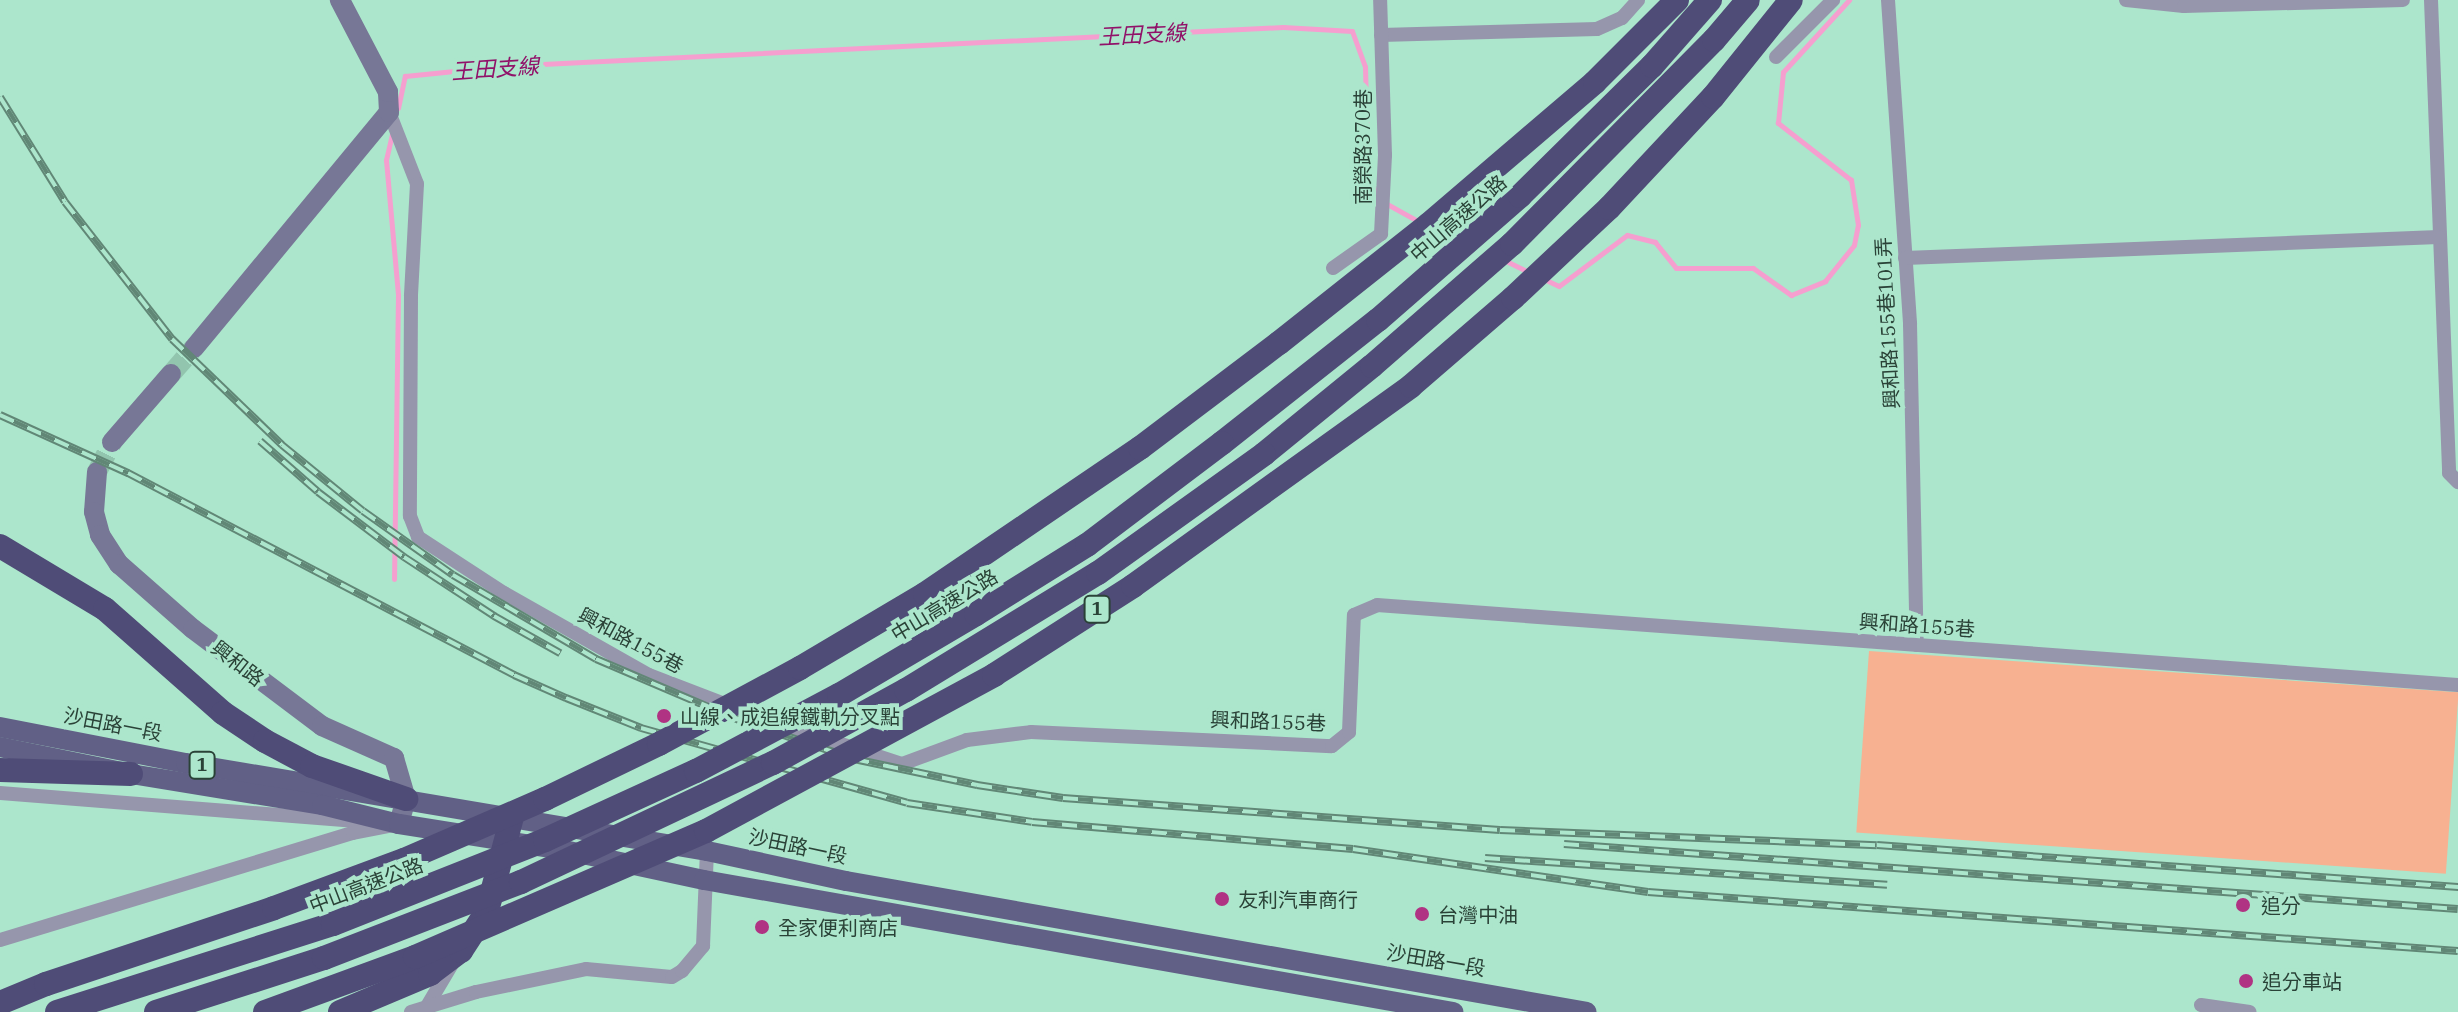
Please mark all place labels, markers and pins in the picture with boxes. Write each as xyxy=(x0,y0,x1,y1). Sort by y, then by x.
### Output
place label: 山線、成追線鐵軌分叉點 xyxy=(680,704,900,728)
marker: 山線、成追線鐵軌分叉點 xyxy=(655,707,673,725)
place label: 友利汽車商行 xyxy=(1238,887,1358,911)
marker: 友利汽車商行 xyxy=(1213,890,1231,908)
place label: 追分 xyxy=(2261,893,2301,917)
marker: 追分 xyxy=(2232,894,2254,916)
place label: 台灣中油 xyxy=(1438,902,1518,926)
marker: 台灣中油 xyxy=(1413,905,1431,923)
place label: 全家便利商店 xyxy=(778,915,898,939)
marker: 全家便利商店 xyxy=(753,918,771,936)
place label: 追分車站 xyxy=(2262,969,2342,993)
marker: 追分車站 xyxy=(2237,972,2255,990)

